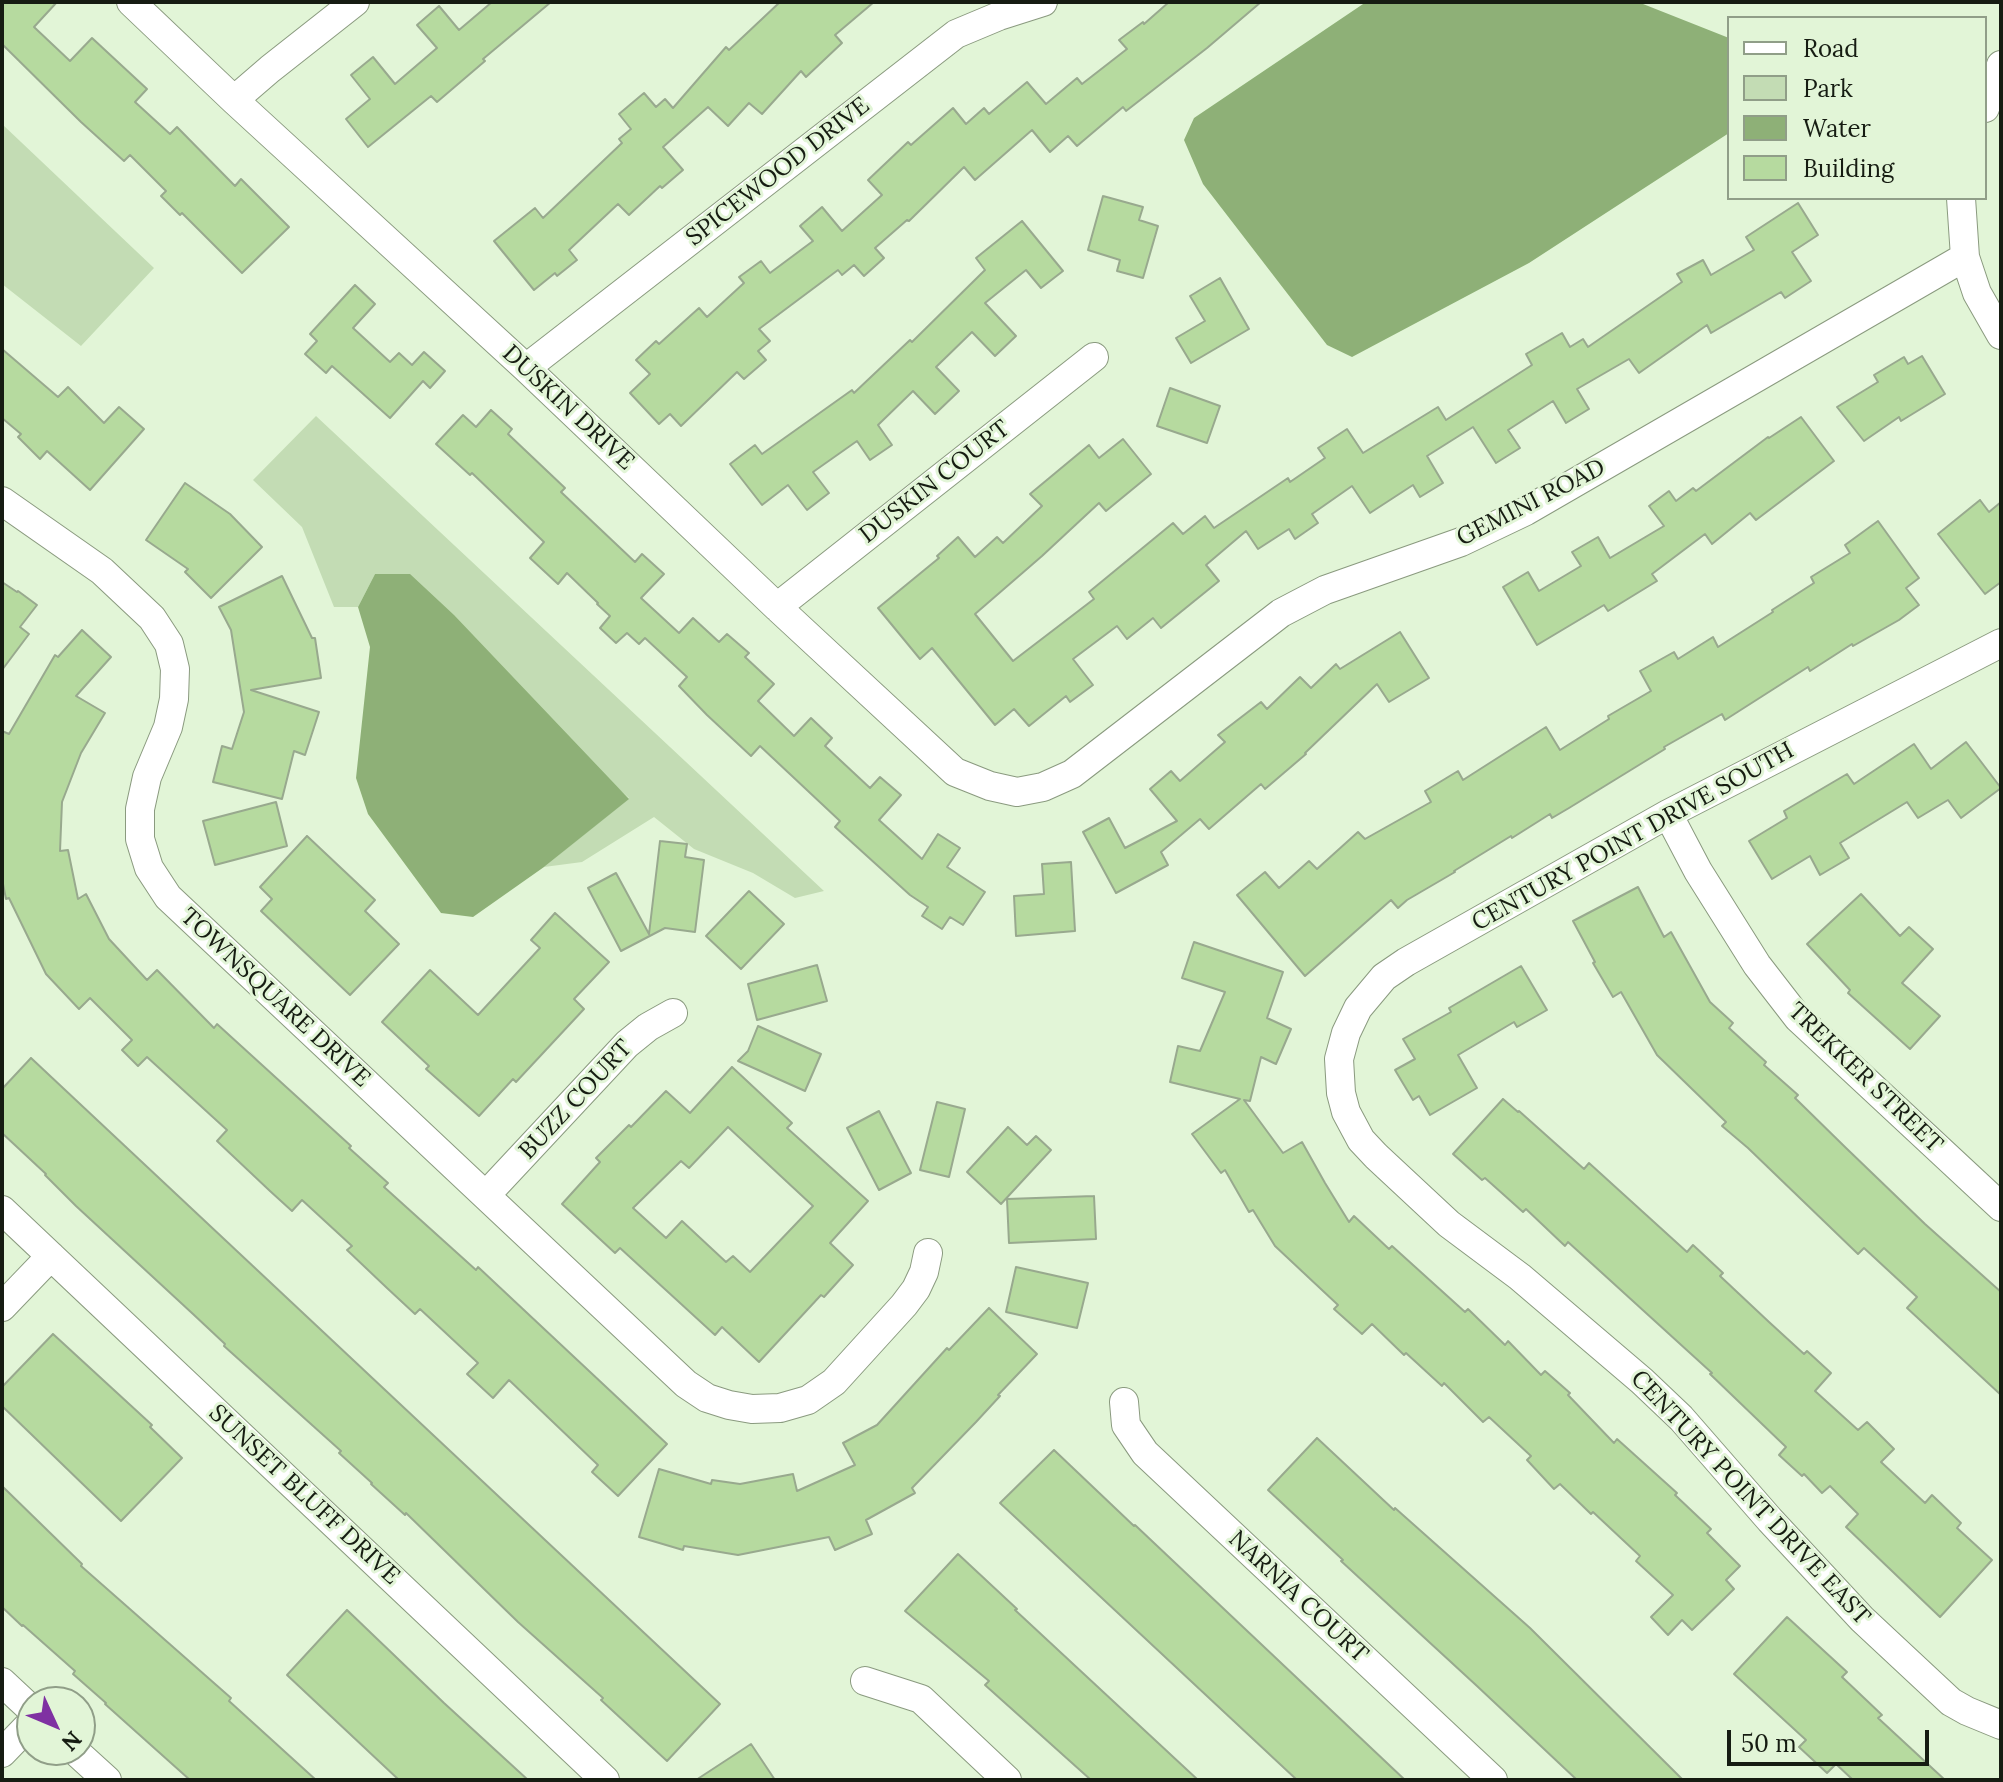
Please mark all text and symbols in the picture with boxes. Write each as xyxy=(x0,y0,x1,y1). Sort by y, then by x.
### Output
legend xyxy=(1727,16,1987,200)
text: Road xyxy=(1803,33,1859,64)
text: Park xyxy=(1803,73,1853,104)
street label: SPICEWOOD DRIVE xyxy=(681,92,875,252)
text: Water xyxy=(1803,113,1871,144)
text: Building xyxy=(1803,153,1894,184)
street label: DUSKIN DRIVE xyxy=(496,340,640,476)
street label: DUSKIN COURT xyxy=(854,414,1016,550)
street label: GEMINI ROAD xyxy=(1452,453,1610,553)
street label: CENTURY POINT DRIVE SOUTH xyxy=(1467,736,1799,938)
street label: TOWNSQUARE DRIVE xyxy=(174,903,376,1093)
street label: TREKKER STREET xyxy=(1782,997,1948,1159)
street label: BUZZ COURT xyxy=(513,1034,639,1166)
street label: CENTURY POINT DRIVE EAST xyxy=(1624,1365,1876,1631)
street label: SUNSET BLUFF DRIVE xyxy=(203,1399,405,1591)
street label: NARNIA COURT xyxy=(1222,1525,1374,1669)
north arrow xyxy=(16,1686,96,1766)
scale bar xyxy=(1731,1714,1933,1764)
text: N xyxy=(56,1725,88,1757)
text: 50 m xyxy=(1741,1728,1797,1759)

